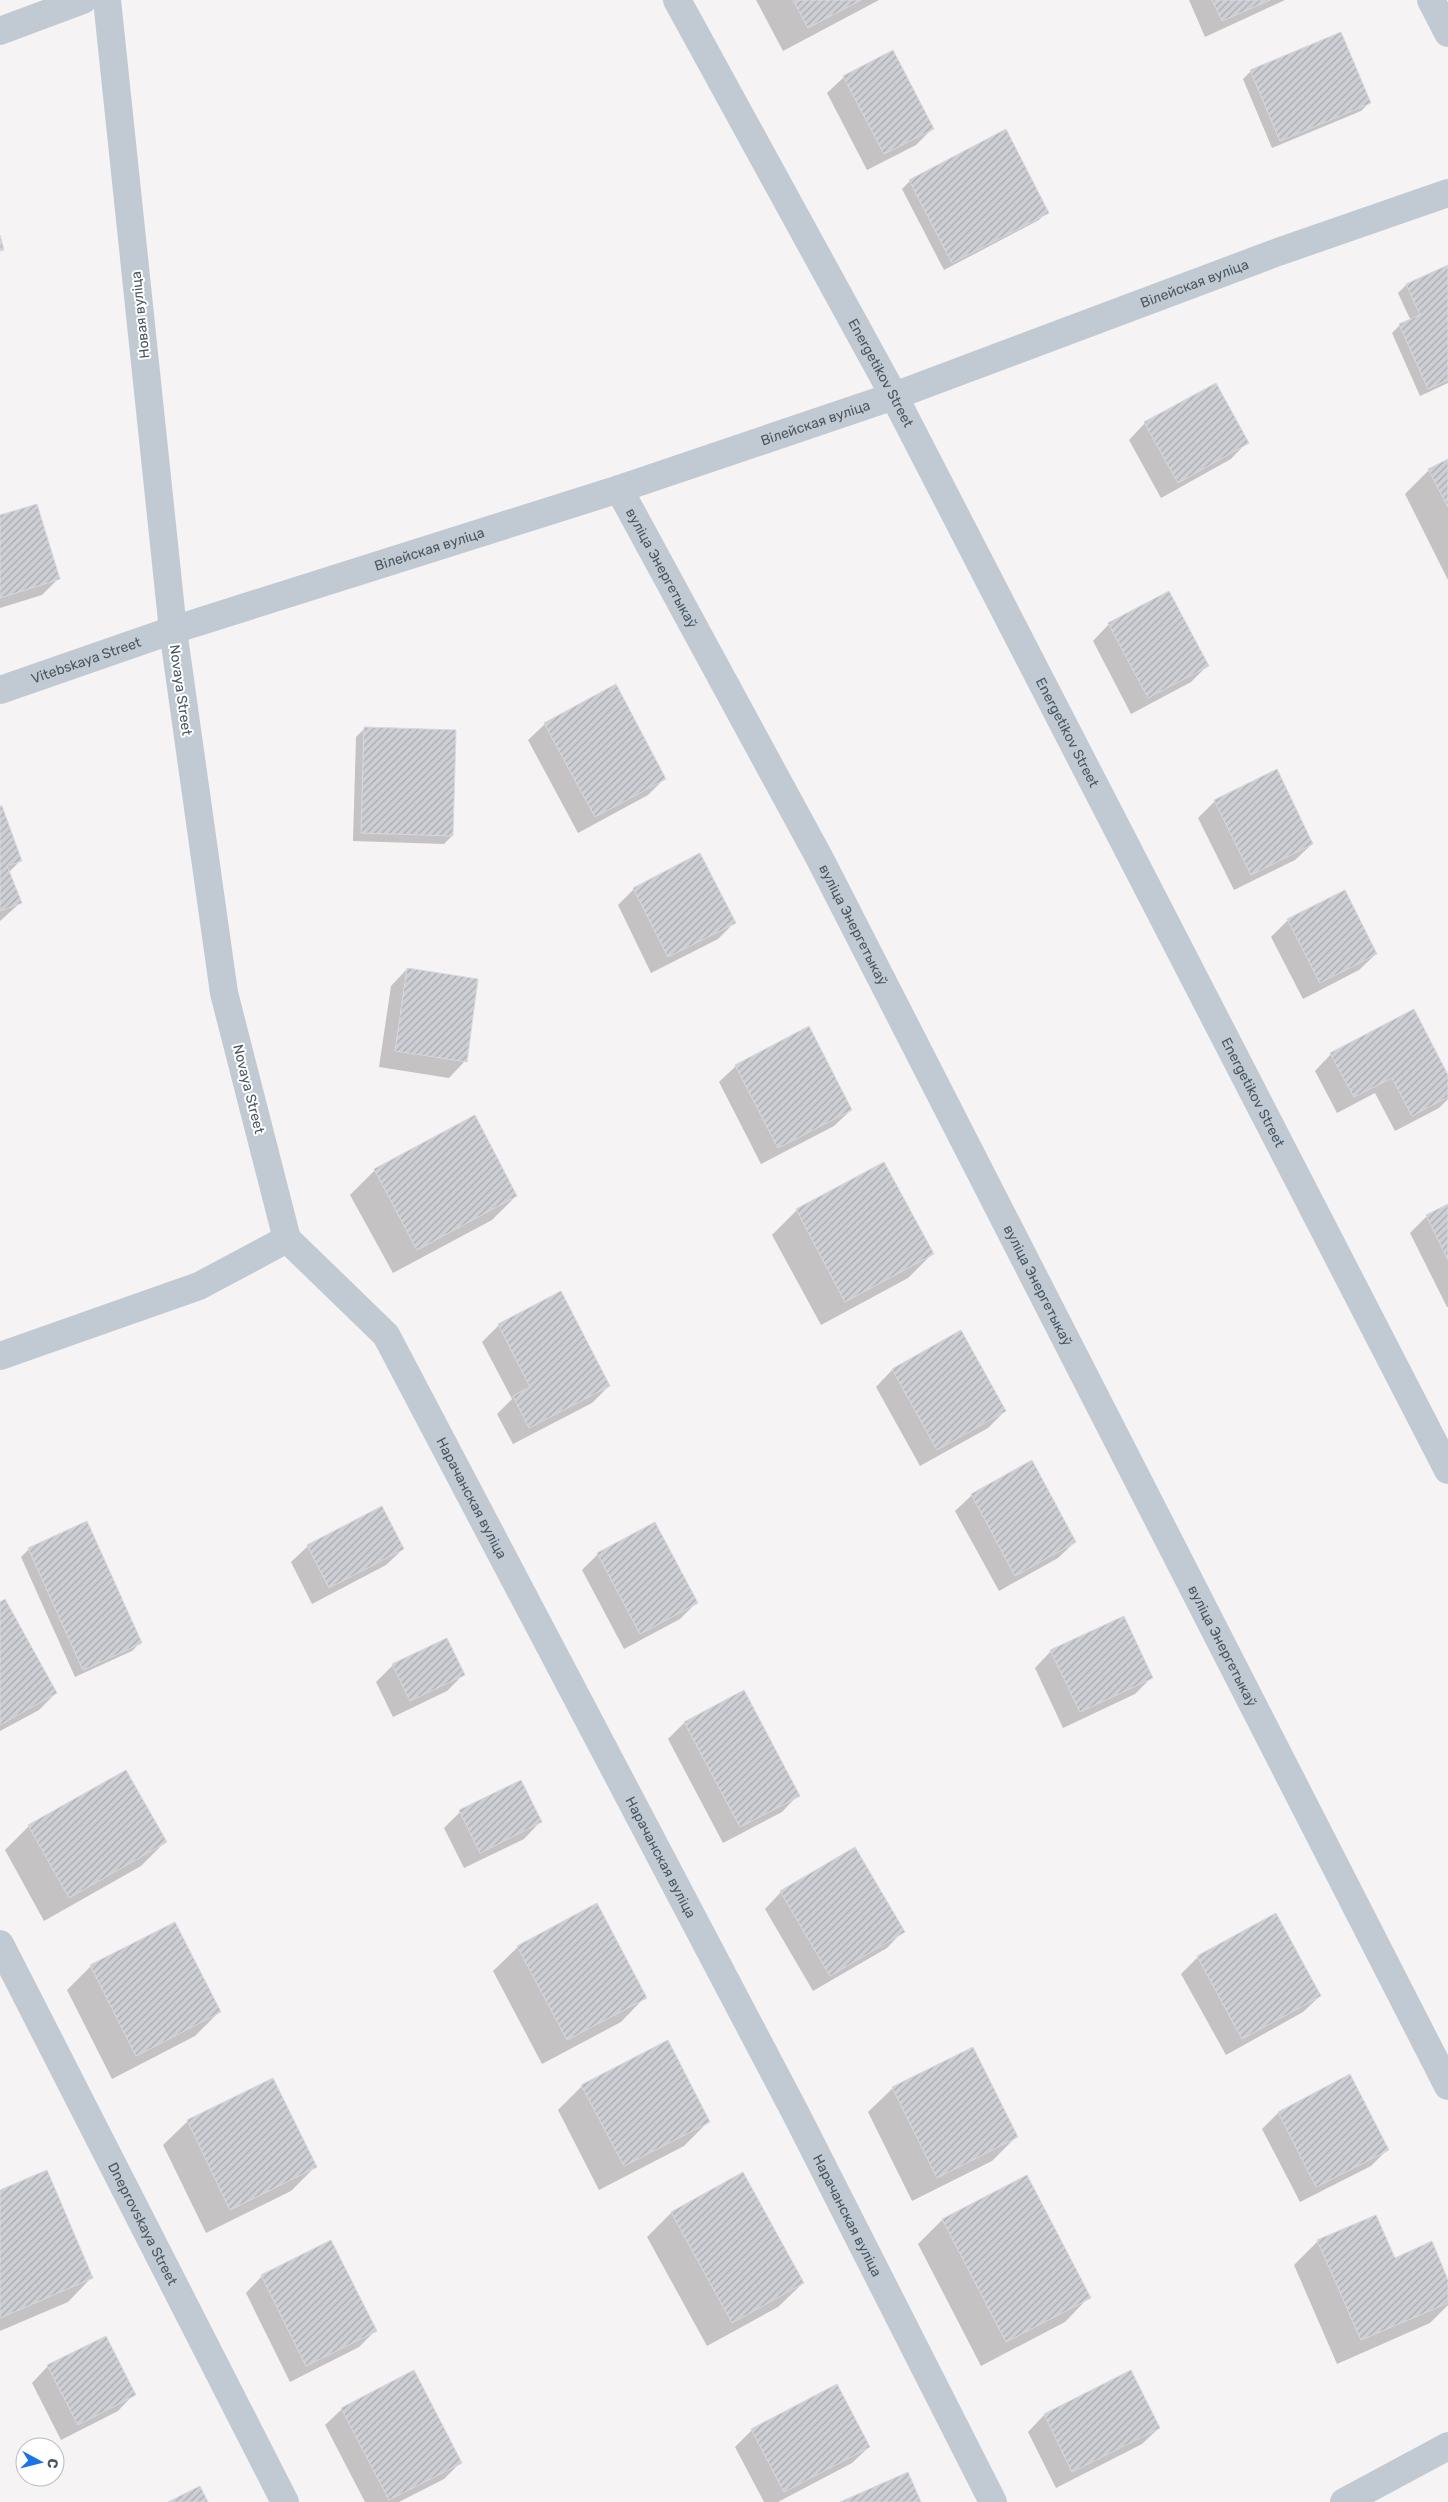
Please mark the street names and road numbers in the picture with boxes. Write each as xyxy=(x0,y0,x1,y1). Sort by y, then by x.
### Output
street label: Вілейская вуліца xyxy=(1138,256,1251,312)
street label: Новая вуліца xyxy=(127,270,154,359)
street label: Energetikov Street xyxy=(844,316,917,431)
street label: Вілейская вуліца xyxy=(759,397,872,449)
street label: вуліца Энергетыкаў xyxy=(622,505,701,631)
street label: Вілейская вуліца xyxy=(372,524,487,575)
street label: Vitebskaya Street xyxy=(29,634,144,688)
street label: Novaya Street xyxy=(166,644,195,737)
street label: Energetikov Street xyxy=(1032,675,1103,791)
street label: вуліца Энергетыкаў xyxy=(815,862,891,989)
street label: Energetikov Street xyxy=(1217,1035,1288,1151)
street label: Novaya Street xyxy=(229,1043,268,1136)
street label: вуліца Энергетыкаў xyxy=(1000,1222,1076,1349)
street label: Нарачанская вуліца xyxy=(432,1435,510,1562)
street label: вуліца Энергетыкаў xyxy=(1184,1583,1260,1710)
street label: Нарачанская вуліца xyxy=(621,1794,699,1921)
street label: Нарачанская вуліца xyxy=(809,2152,885,2280)
street label: Dneprovskaya Street xyxy=(104,2160,181,2289)

